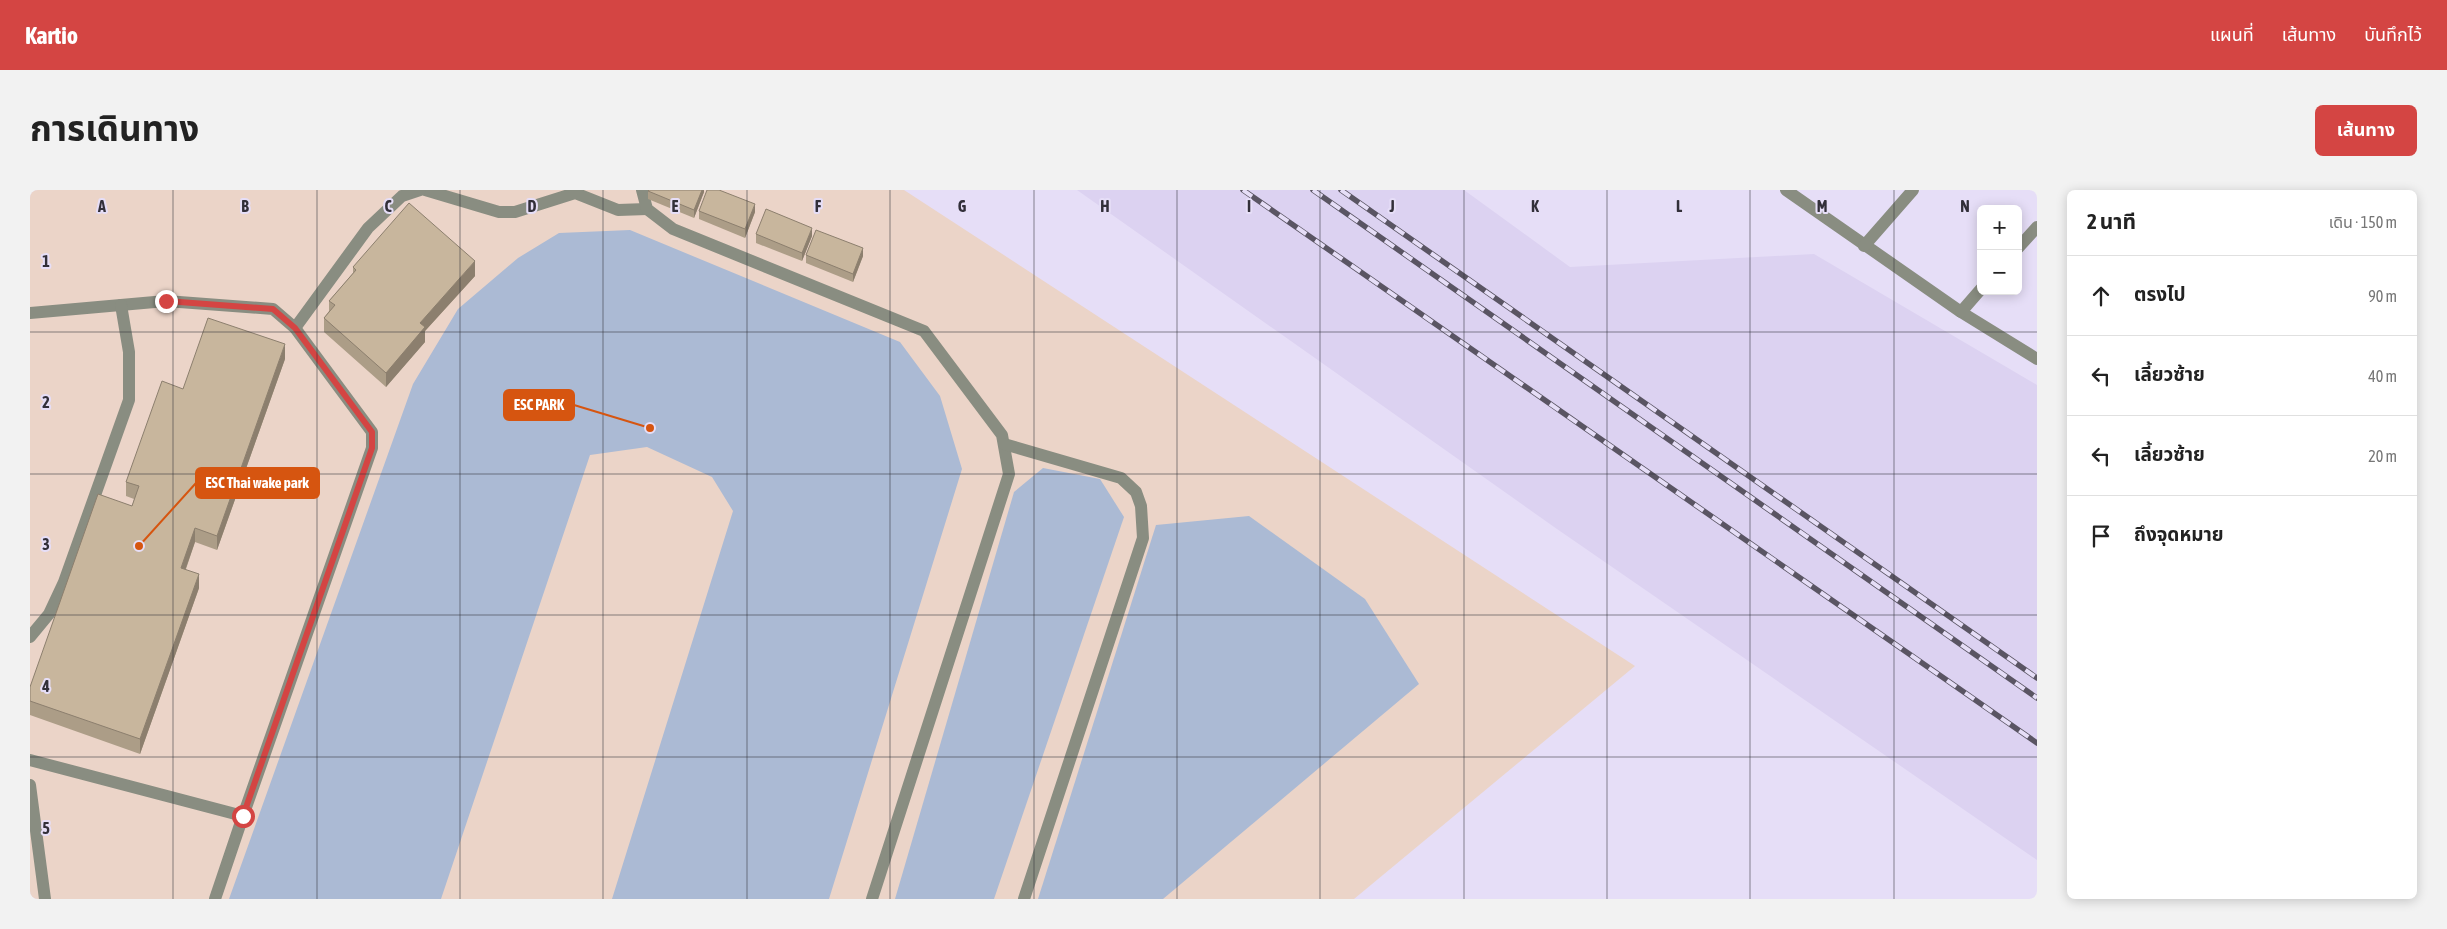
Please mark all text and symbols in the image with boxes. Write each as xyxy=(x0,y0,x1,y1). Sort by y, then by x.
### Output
text: Kartio xyxy=(25,22,78,49)
text: แผนที่ xyxy=(2210,24,2254,45)
text: เส้นทาง xyxy=(2282,24,2336,45)
text: บันทึกไว้ xyxy=(2364,24,2422,45)
button: เส้นทาง xyxy=(2315,105,2417,156)
text: การเดินทาง xyxy=(30,108,199,148)
text: A xyxy=(97,197,106,215)
text: B xyxy=(241,197,249,215)
text: C xyxy=(384,197,392,215)
text: D xyxy=(528,197,537,215)
text: E xyxy=(672,197,679,215)
text: F xyxy=(815,197,822,215)
text: G xyxy=(958,197,967,215)
text: H xyxy=(1100,197,1110,215)
text: I xyxy=(1247,197,1251,215)
text: J xyxy=(1388,197,1395,215)
text: K xyxy=(1531,197,1539,215)
text: L xyxy=(1676,197,1683,215)
text: M xyxy=(1817,197,1827,215)
text: N xyxy=(1960,197,1970,215)
map controls xyxy=(1977,205,2022,295)
button: + xyxy=(1977,205,2022,250)
text: 2 นาที xyxy=(2087,209,2136,233)
text: เดิน · 150 m xyxy=(2329,213,2397,231)
button: − xyxy=(1977,250,2022,295)
text: 1 xyxy=(42,252,50,270)
icon: ahead xyxy=(2087,282,2115,310)
text: ตรงไป xyxy=(2134,283,2186,305)
text: 90 m xyxy=(2368,287,2397,305)
route end xyxy=(155,290,178,313)
icon: left xyxy=(2087,362,2115,390)
text: เลี้ยวซ้าย xyxy=(2134,363,2205,385)
text: 40 m xyxy=(2368,367,2397,385)
callout: ESC PARK xyxy=(504,390,574,420)
text: 2 xyxy=(42,393,50,411)
text: ESC PARK xyxy=(514,396,565,413)
icon: left xyxy=(2087,442,2115,470)
text: เลี้ยวซ้าย xyxy=(2134,443,2205,465)
text: 20 m xyxy=(2368,447,2397,465)
callout: ESC Thai wake park xyxy=(196,468,319,498)
text: ESC Thai wake park xyxy=(205,474,309,491)
icon: arrive xyxy=(2087,522,2115,550)
text: ถึงจุดหมาย xyxy=(2134,523,2224,545)
text: 3 xyxy=(42,535,50,553)
text: 4 xyxy=(41,677,50,695)
route start xyxy=(232,805,255,828)
text: 5 xyxy=(42,819,50,837)

